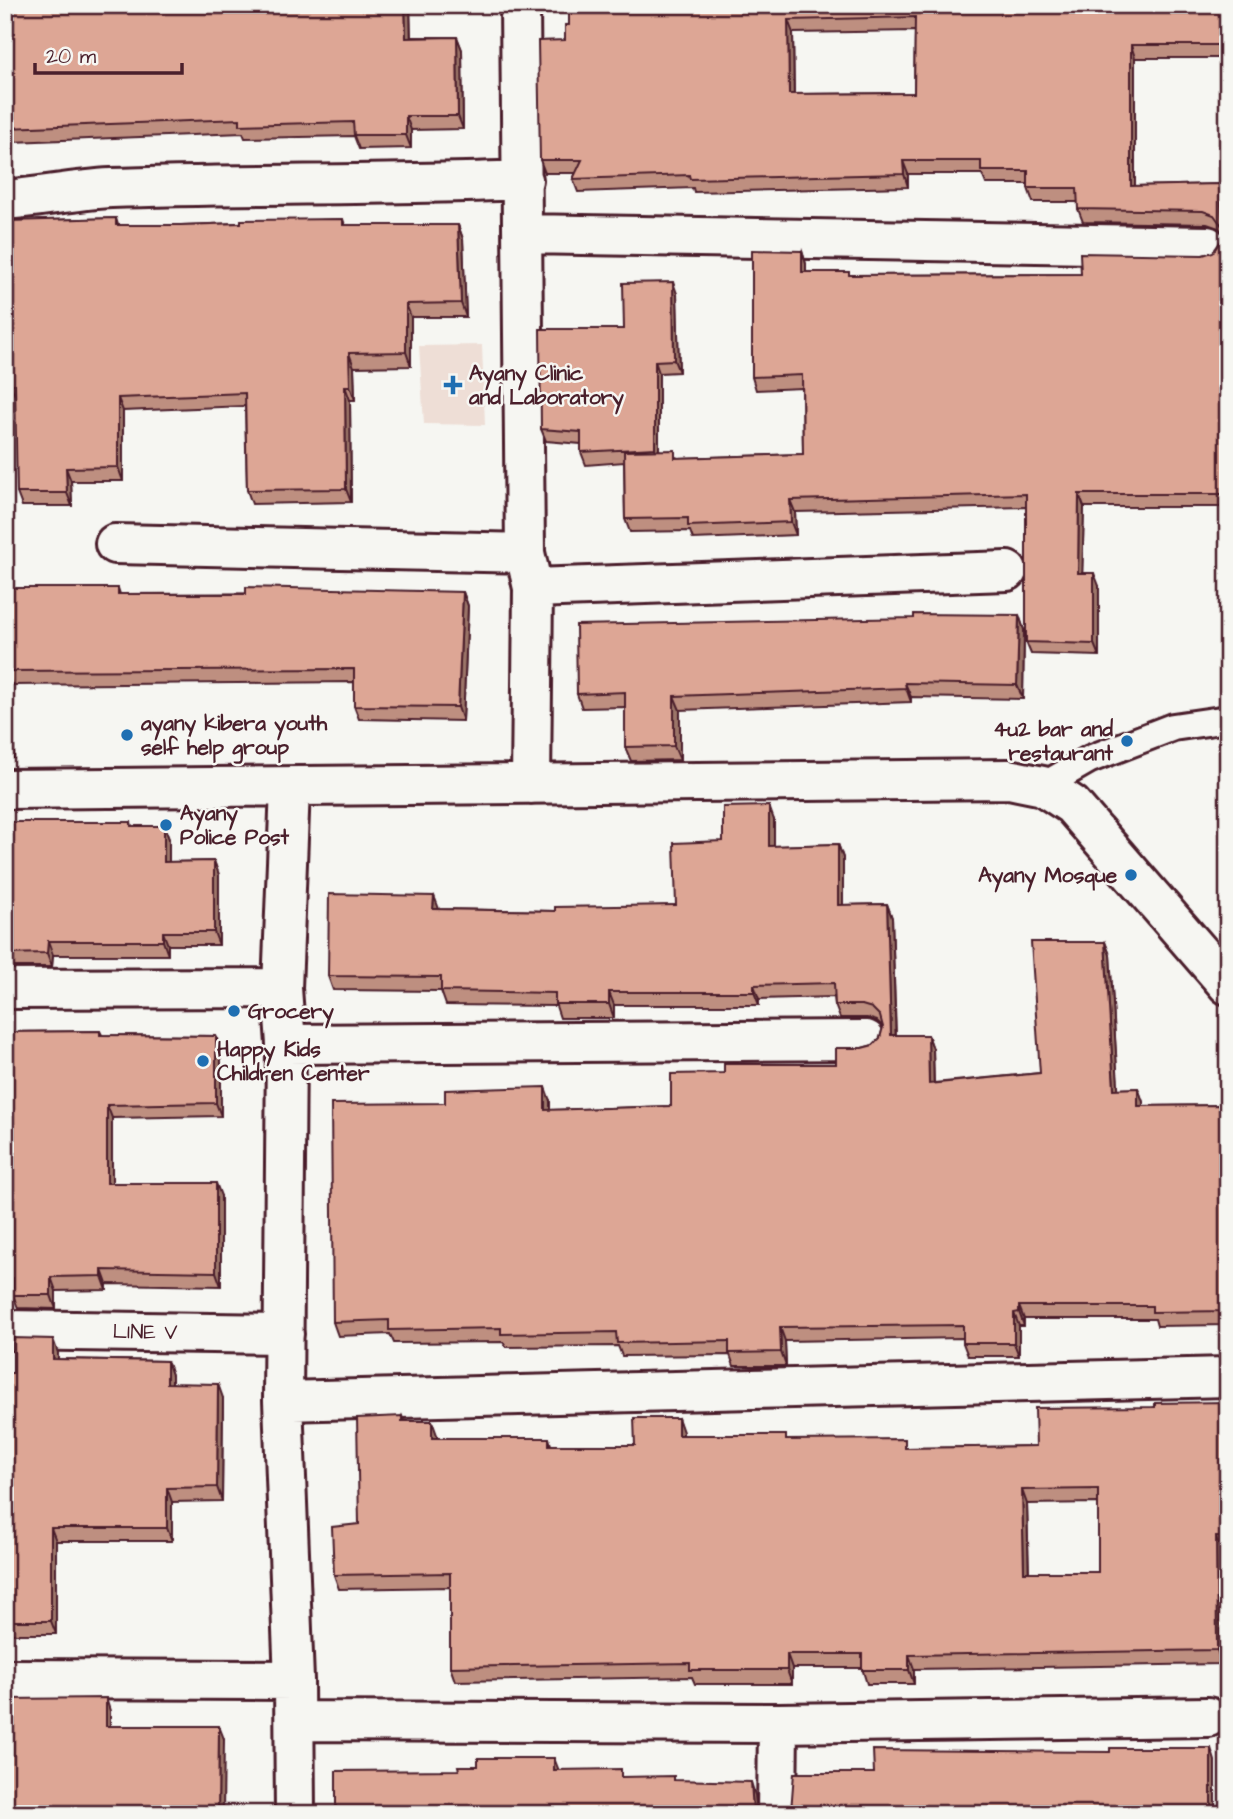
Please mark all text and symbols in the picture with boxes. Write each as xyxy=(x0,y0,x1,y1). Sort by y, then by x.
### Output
scale bar xyxy=(35,32,182,76)
text: 20 m xyxy=(46,42,97,71)
place label: Ayany Clinic and Laboratory xyxy=(468,359,624,415)
marker: Ayany Clinic and Laboratory xyxy=(443,375,463,395)
place label: ayany kibera youth self help group xyxy=(140,709,328,764)
place label: 4u2 bar and restaurant xyxy=(993,715,1114,768)
marker: ayany kibera youth self help group xyxy=(119,727,135,743)
marker: 4u2 bar and restaurant xyxy=(1119,733,1135,749)
place label: Ayany Police Post xyxy=(180,799,289,852)
marker: Ayany Police Post xyxy=(158,817,174,833)
place label: Ayany Mosque xyxy=(978,861,1118,893)
marker: Ayany Mosque xyxy=(1123,867,1139,883)
place label: Grocery xyxy=(248,997,334,1029)
marker: Grocery xyxy=(226,1003,242,1019)
place label: Happy Kids Children Center xyxy=(217,1035,370,1088)
marker: Happy Kids Children Center xyxy=(195,1053,211,1069)
street label: LINE V xyxy=(112,1317,178,1347)

